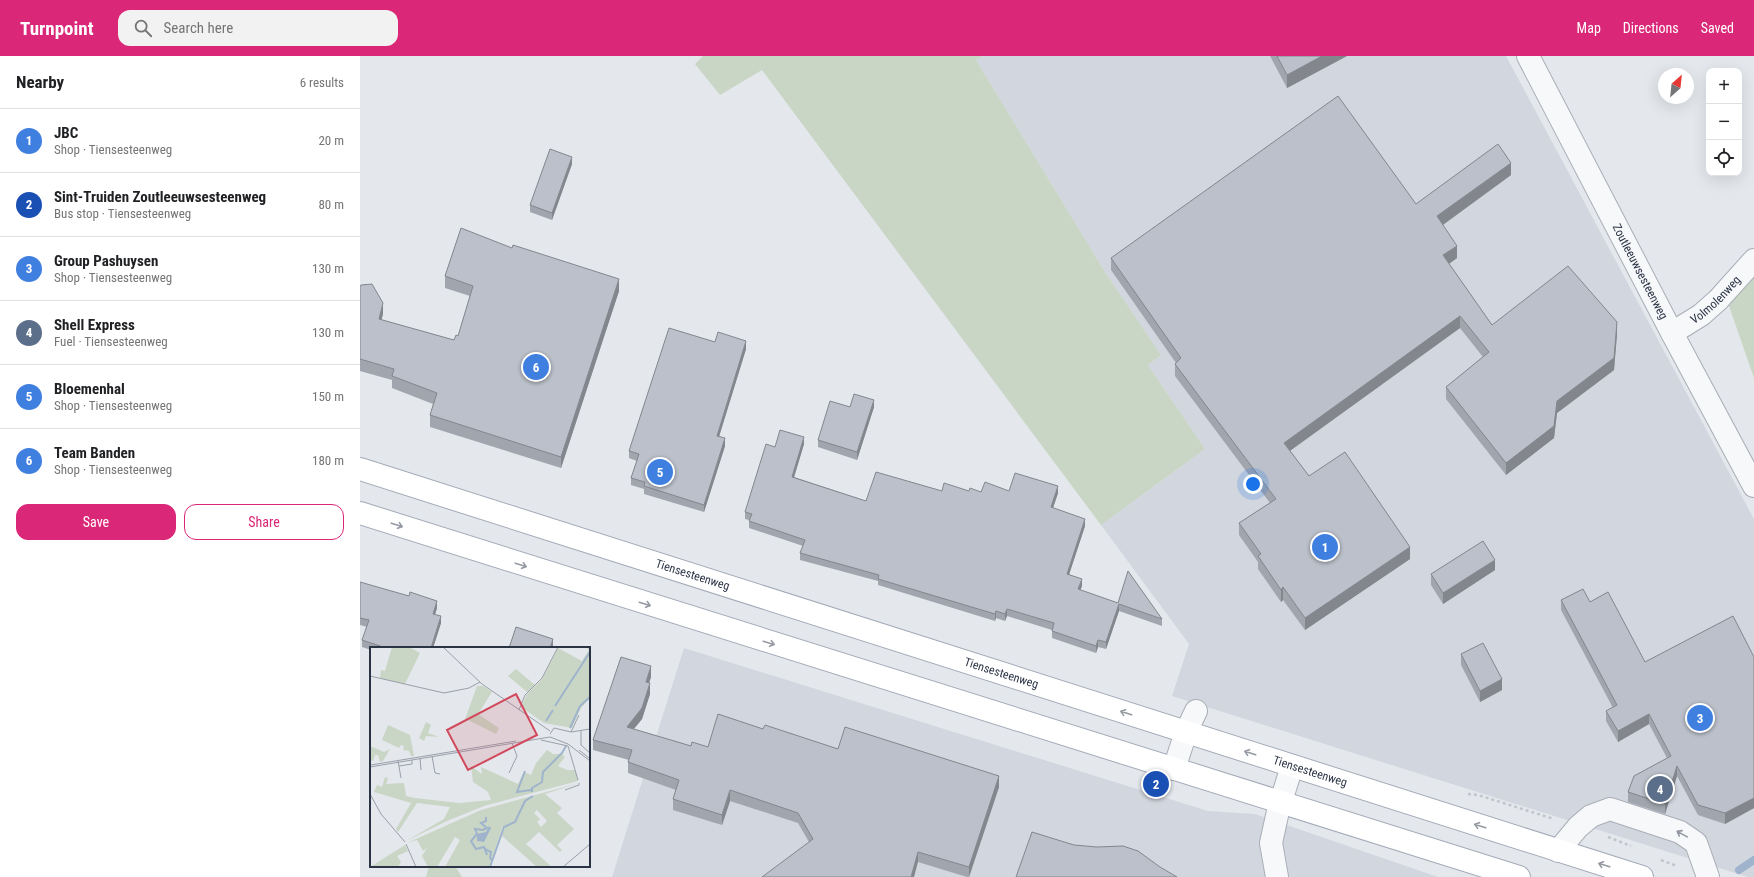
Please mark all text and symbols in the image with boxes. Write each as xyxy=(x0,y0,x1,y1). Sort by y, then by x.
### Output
search box xyxy=(118,10,398,46)
text: Turnpoint xyxy=(20,17,94,40)
icon: search xyxy=(132,17,154,39)
text: Search here xyxy=(164,19,233,37)
text: Map xyxy=(1577,20,1601,36)
text: Directions xyxy=(1623,20,1679,36)
text: Saved xyxy=(1701,20,1734,36)
north arrow xyxy=(1658,68,1694,104)
map controls xyxy=(1706,68,1742,176)
button: + xyxy=(1706,68,1742,104)
text: Nearby xyxy=(16,72,64,92)
text: 6 results xyxy=(300,75,344,90)
button: − xyxy=(1706,104,1742,140)
text: JBC xyxy=(54,124,78,142)
text: 1 xyxy=(26,133,32,148)
text: 20 m xyxy=(318,133,344,148)
button: locate xyxy=(1706,140,1742,176)
text: Shop · Tiensesteenweg xyxy=(54,142,172,157)
text: Sint-Truiden Zoutleeuwsesteenweg xyxy=(54,188,266,206)
text: 2 xyxy=(26,197,32,212)
text: 80 m xyxy=(318,197,344,212)
text: Bus stop · Tiensesteenweg xyxy=(54,206,191,221)
street label: Zoutleeuwsesteenweg xyxy=(1609,221,1671,322)
text: Group Pashuysen xyxy=(54,252,158,270)
text: 3 xyxy=(26,261,32,276)
text: 130 m xyxy=(312,261,344,276)
text: Shop · Tiensesteenweg xyxy=(54,270,172,285)
street label: Volmolenweg xyxy=(1688,273,1743,327)
text: Shell Express xyxy=(54,316,135,334)
text: 4 xyxy=(26,325,32,340)
text: 130 m xyxy=(312,325,344,340)
text: Fuel · Tiensesteenweg xyxy=(54,334,168,349)
pin: 6 xyxy=(523,352,549,382)
text: Bloemenhal xyxy=(54,380,125,398)
text: 5 xyxy=(26,389,32,404)
text: 150 m xyxy=(312,389,344,404)
text: Shop · Tiensesteenweg xyxy=(54,398,172,413)
text: Team Banden xyxy=(54,444,135,462)
text: 6 xyxy=(26,453,32,468)
text: 180 m xyxy=(312,453,344,468)
pin: 5 xyxy=(647,457,673,487)
text: Shop · Tiensesteenweg xyxy=(54,462,172,477)
your location xyxy=(1243,474,1263,494)
button: Save xyxy=(16,504,176,540)
button: Share xyxy=(184,504,344,540)
one-way arrow xyxy=(390,522,403,529)
pin: 1 xyxy=(1312,532,1338,562)
street label: Tiensesteenweg xyxy=(654,556,731,593)
one-way arrow xyxy=(514,562,527,569)
one-way arrow xyxy=(638,601,651,608)
one-way arrow xyxy=(762,640,775,647)
inset map xyxy=(370,647,590,867)
street label: Tiensesteenweg xyxy=(962,655,1040,691)
pin: 3 xyxy=(1687,703,1713,733)
one-way arrow xyxy=(1120,709,1133,716)
one-way arrow xyxy=(1244,749,1257,756)
street label: Tiensesteenweg xyxy=(1271,753,1349,790)
pin: 2 xyxy=(1143,769,1169,799)
pin: 4 xyxy=(1647,774,1673,804)
one-way arrow xyxy=(1474,822,1487,829)
one-way arrow xyxy=(1676,830,1688,837)
one-way arrow xyxy=(1598,861,1611,868)

